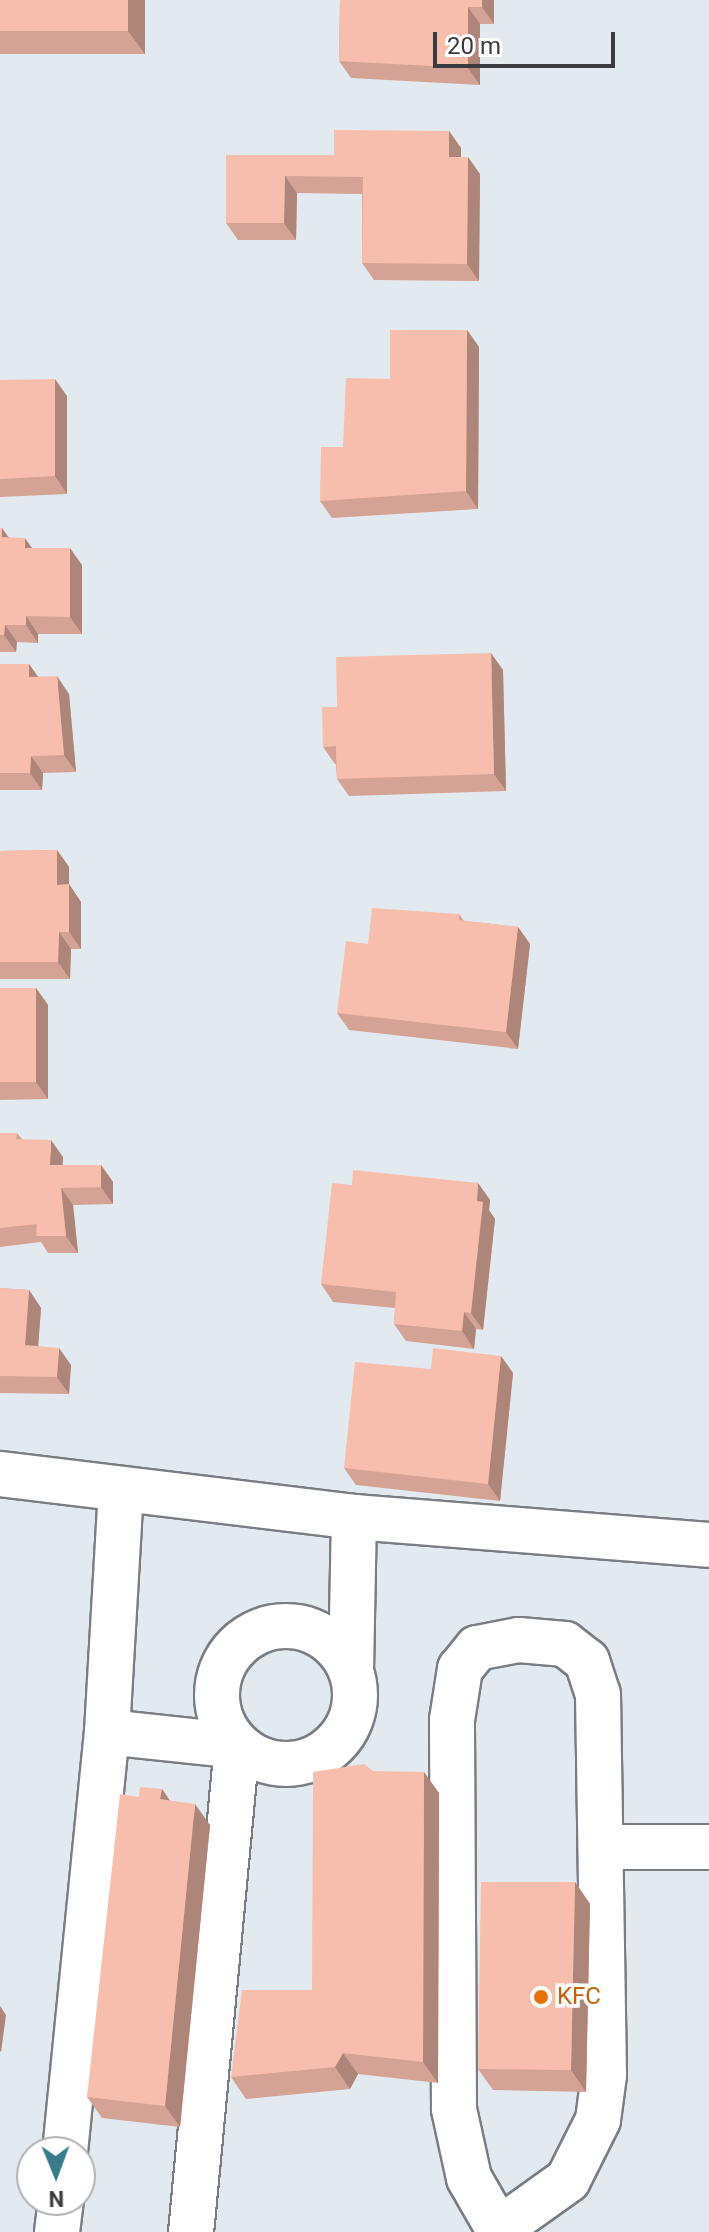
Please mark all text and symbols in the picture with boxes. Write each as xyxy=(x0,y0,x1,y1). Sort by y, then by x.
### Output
scale bar xyxy=(437,16,619,66)
text: 20 m xyxy=(447,32,501,60)
place label: KFC xyxy=(557,1983,601,2011)
marker: KFC xyxy=(532,1988,550,2006)
north arrow xyxy=(16,2136,96,2216)
text: N xyxy=(48,2186,64,2211)

